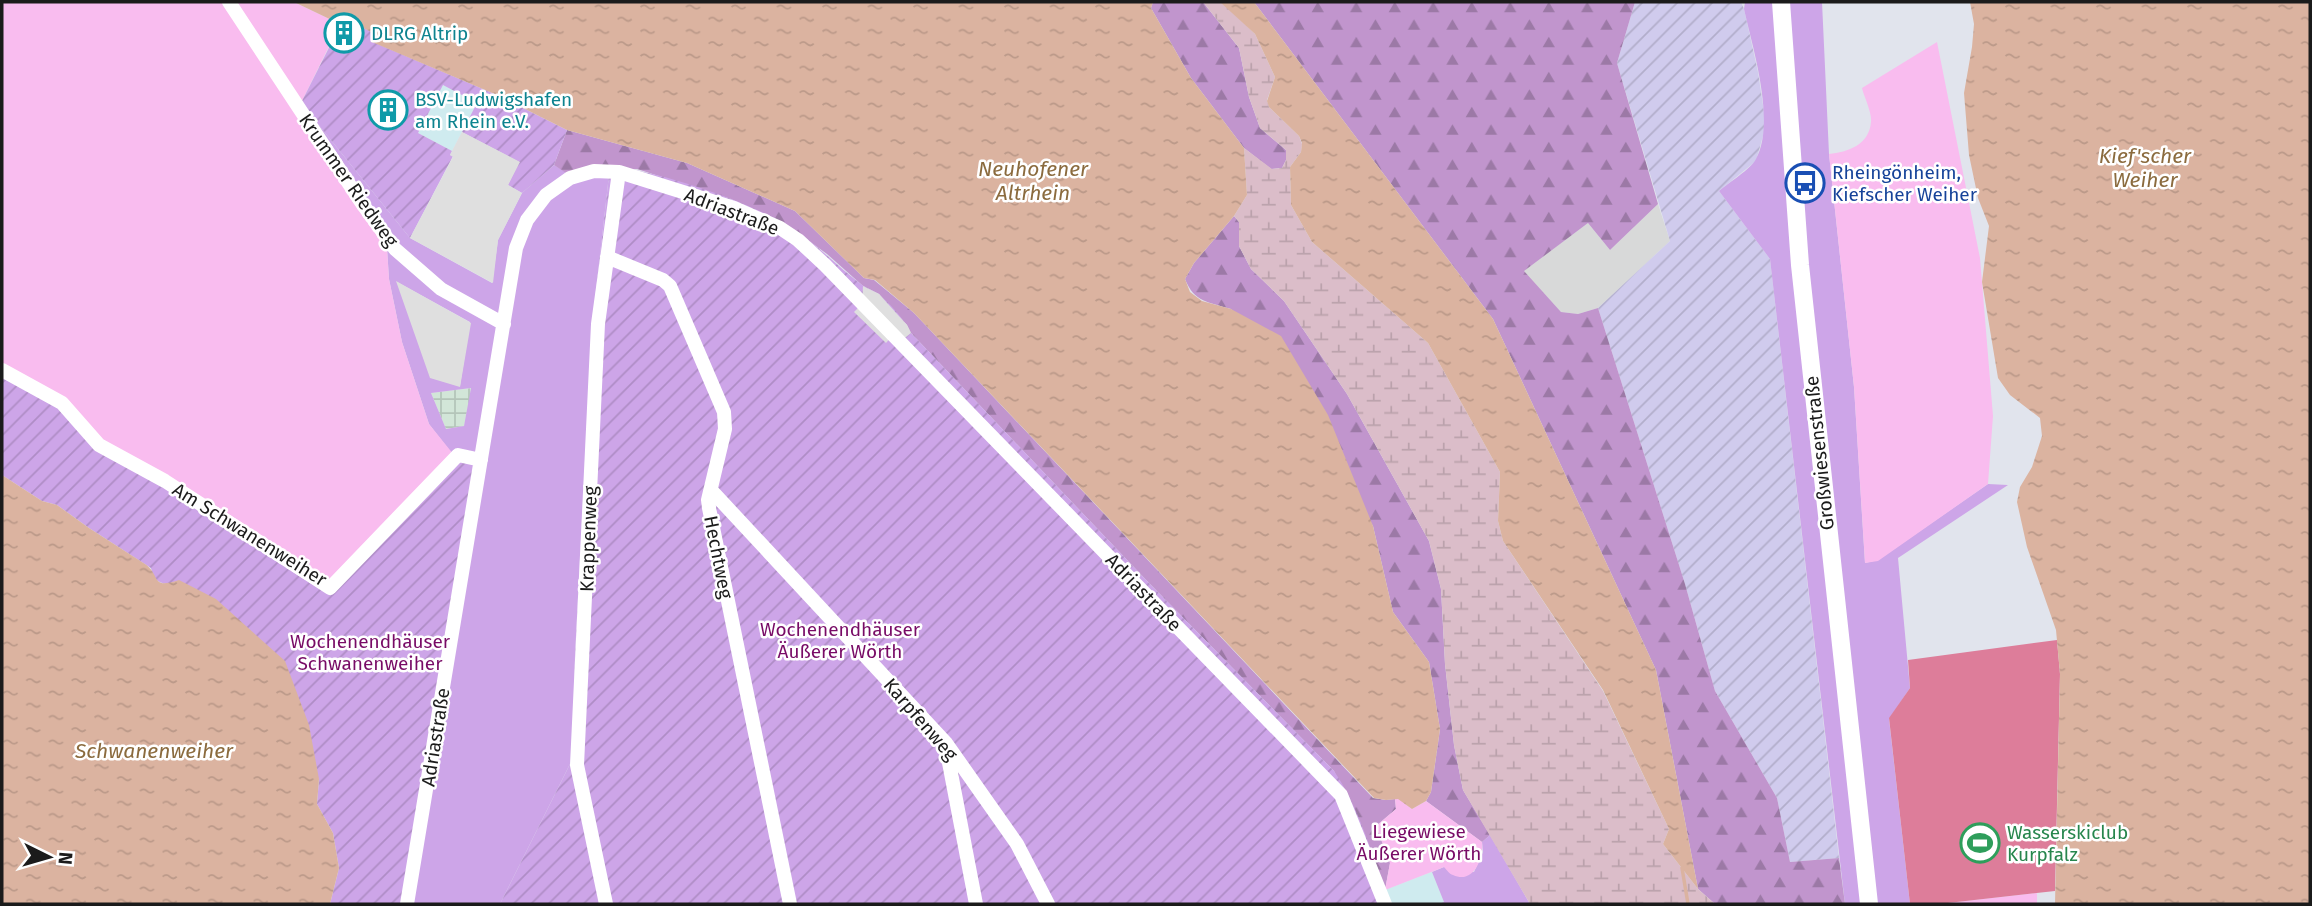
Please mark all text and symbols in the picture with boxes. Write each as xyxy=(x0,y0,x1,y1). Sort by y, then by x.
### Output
building icon: DLRG Altrip xyxy=(323,12,365,54)
place label: DLRG Altrip xyxy=(371,22,468,45)
place label: BSV-Ludwigshafen am Rhein e.V. xyxy=(415,88,572,133)
building icon: BSV-Ludwigshafen am Rhein e.V. xyxy=(367,89,409,131)
street label: Krummer Riedweg xyxy=(294,109,403,251)
water label: Kief'scher Weiher xyxy=(2099,143,2192,193)
water label: Neuhofener Altrhein xyxy=(978,156,1089,206)
place label: Rheingönheim, Kiefscher Weiher xyxy=(1832,161,1978,206)
bus stop icon: Rheingönheim, Kiefscher Weiher xyxy=(1784,162,1826,204)
street label: Adriastraße xyxy=(681,183,782,240)
street label: Großwiesenstraße xyxy=(1800,375,1839,531)
street label: Am Schwanenweiher xyxy=(168,478,332,592)
street label: Krappenweg xyxy=(575,485,602,592)
street label: Hechtweg xyxy=(699,514,738,601)
street label: Adriastraße xyxy=(1101,549,1186,636)
park label: Wochenendhäuser Äußerer Wörth xyxy=(760,618,921,663)
park label: Wochenendhäuser Schwanenweiher xyxy=(290,630,451,675)
street label: Karpfenweg xyxy=(879,673,963,765)
street label: Adriastraße xyxy=(416,686,455,788)
water label: Schwanenweiher xyxy=(74,738,234,764)
park label: Liegewiese Äußerer Wörth xyxy=(1357,820,1481,865)
place label: Wasserskiclub Kurpfalz xyxy=(2007,821,2128,866)
north arrow xyxy=(14,822,84,892)
sports icon: Wasserskiclub Kurpfalz xyxy=(1959,822,2001,864)
text: N xyxy=(53,851,77,866)

